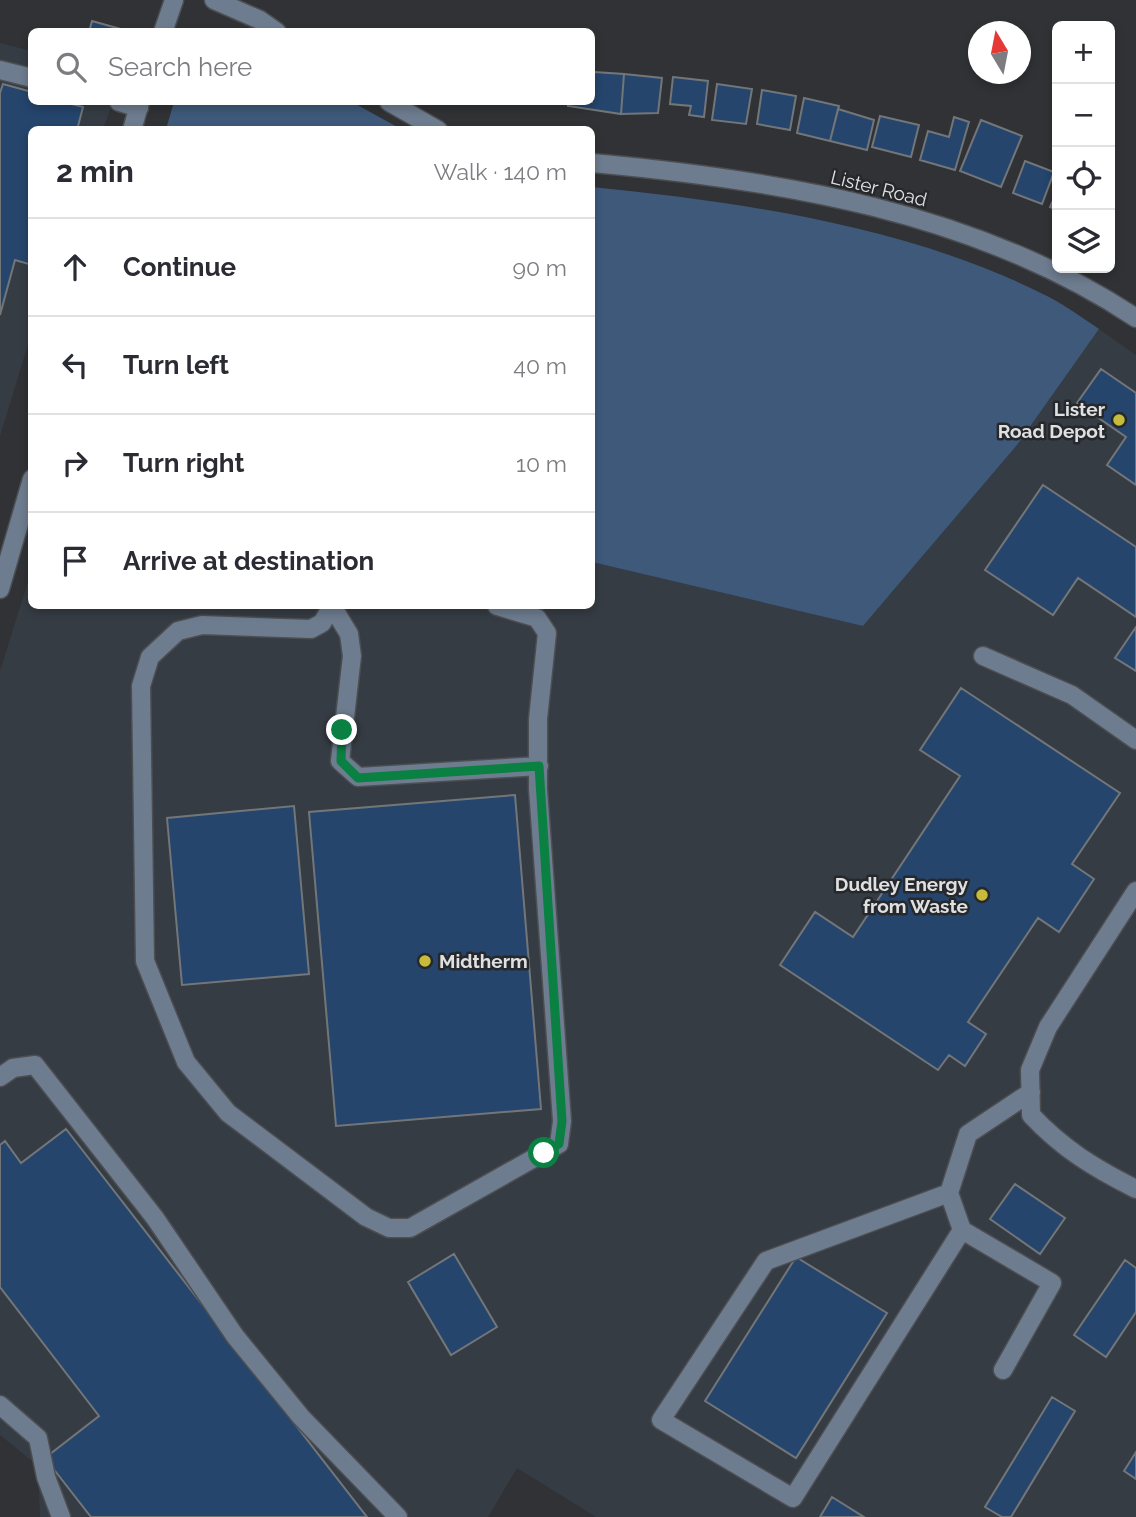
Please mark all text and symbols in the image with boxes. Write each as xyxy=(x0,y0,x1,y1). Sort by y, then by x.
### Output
north arrow xyxy=(968,21,1031,84)
map controls xyxy=(1052,21,1115,273)
button: + xyxy=(1052,21,1115,84)
search box xyxy=(28,28,595,105)
icon: search xyxy=(52,48,90,86)
text: Search here xyxy=(108,52,252,82)
button: − xyxy=(1052,84,1115,147)
button: locate xyxy=(1052,147,1115,210)
text: 2 min xyxy=(56,154,134,189)
text: Walk · 140 m xyxy=(434,158,567,185)
street label: Lister Road xyxy=(829,165,929,211)
button: layers xyxy=(1052,210,1115,273)
icon: ahead xyxy=(56,248,94,286)
text: Continue xyxy=(123,252,236,282)
text: 90 m xyxy=(512,254,567,281)
icon: left xyxy=(56,346,94,384)
text: Turn left xyxy=(123,350,229,380)
text: 40 m xyxy=(513,352,567,379)
place label: Lister Road Depot xyxy=(998,398,1106,442)
marker: Lister Road Depot xyxy=(1111,412,1127,428)
icon: right xyxy=(56,444,94,482)
text: Turn right xyxy=(123,448,244,478)
text: 10 m xyxy=(516,450,567,477)
icon: arrive xyxy=(56,542,94,580)
text: Arrive at destination xyxy=(123,546,374,576)
route end xyxy=(326,714,357,745)
place label: Dudley Energy from Waste xyxy=(835,873,969,917)
marker: Dudley Energy from Waste xyxy=(974,887,990,903)
place label: Midtherm xyxy=(439,950,528,972)
marker: Midtherm xyxy=(417,953,433,969)
route start xyxy=(528,1137,559,1168)

